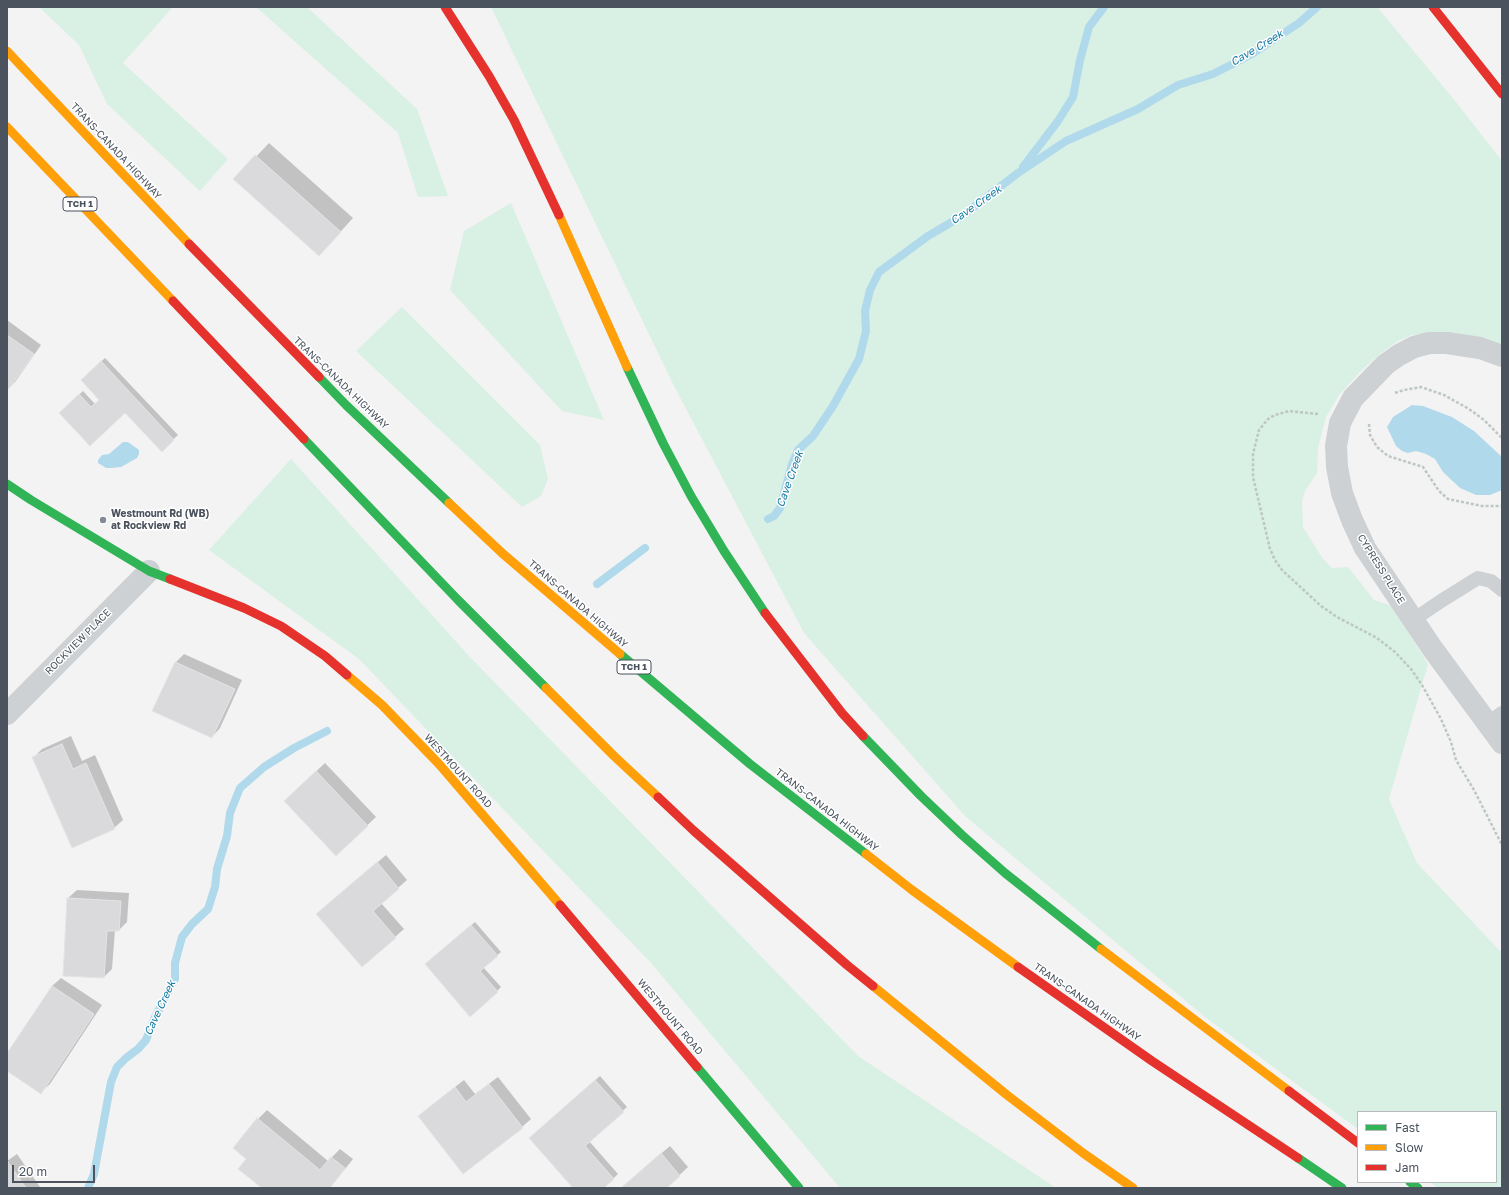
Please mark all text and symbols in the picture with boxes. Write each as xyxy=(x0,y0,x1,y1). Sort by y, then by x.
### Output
water label: Cave Creek xyxy=(1228,27,1286,69)
street label: TRANS-CANADA HIGHWAY xyxy=(68,100,164,202)
water label: Cave Creek xyxy=(948,183,1004,227)
road number: TCH 1 xyxy=(63,197,97,211)
street label: TRANS-CANADA HIGHWAY xyxy=(291,334,391,432)
water label: Cave Creek xyxy=(774,449,806,509)
place label: Westmount Rd (WB) at Rockview Rd xyxy=(111,508,209,532)
marker: Westmount Rd (WB) at Rockview Rd xyxy=(98,515,108,525)
street label: CYPRESS PLACE xyxy=(1355,532,1407,606)
street label: TRANS-CANADA HIGHWAY xyxy=(526,558,630,650)
street label: ROCKVIEW PLACE xyxy=(43,607,113,677)
road number: TCH 1 xyxy=(617,660,651,674)
street label: WESTMOUNT ROAD xyxy=(422,732,494,810)
street label: TRANS-CANADA HIGHWAY xyxy=(773,766,881,854)
street label: TRANS-CANADA HIGHWAY xyxy=(1031,960,1143,1044)
street label: WESTMOUNT ROAD xyxy=(635,977,705,1057)
water label: Cave Creek xyxy=(142,978,178,1038)
legend xyxy=(1357,1111,1497,1183)
text: Fast xyxy=(1395,1120,1420,1135)
text: Slow xyxy=(1395,1140,1423,1155)
scale bar xyxy=(14,1157,97,1183)
text: Jam xyxy=(1395,1160,1419,1175)
text: 20 m xyxy=(19,1164,47,1179)

